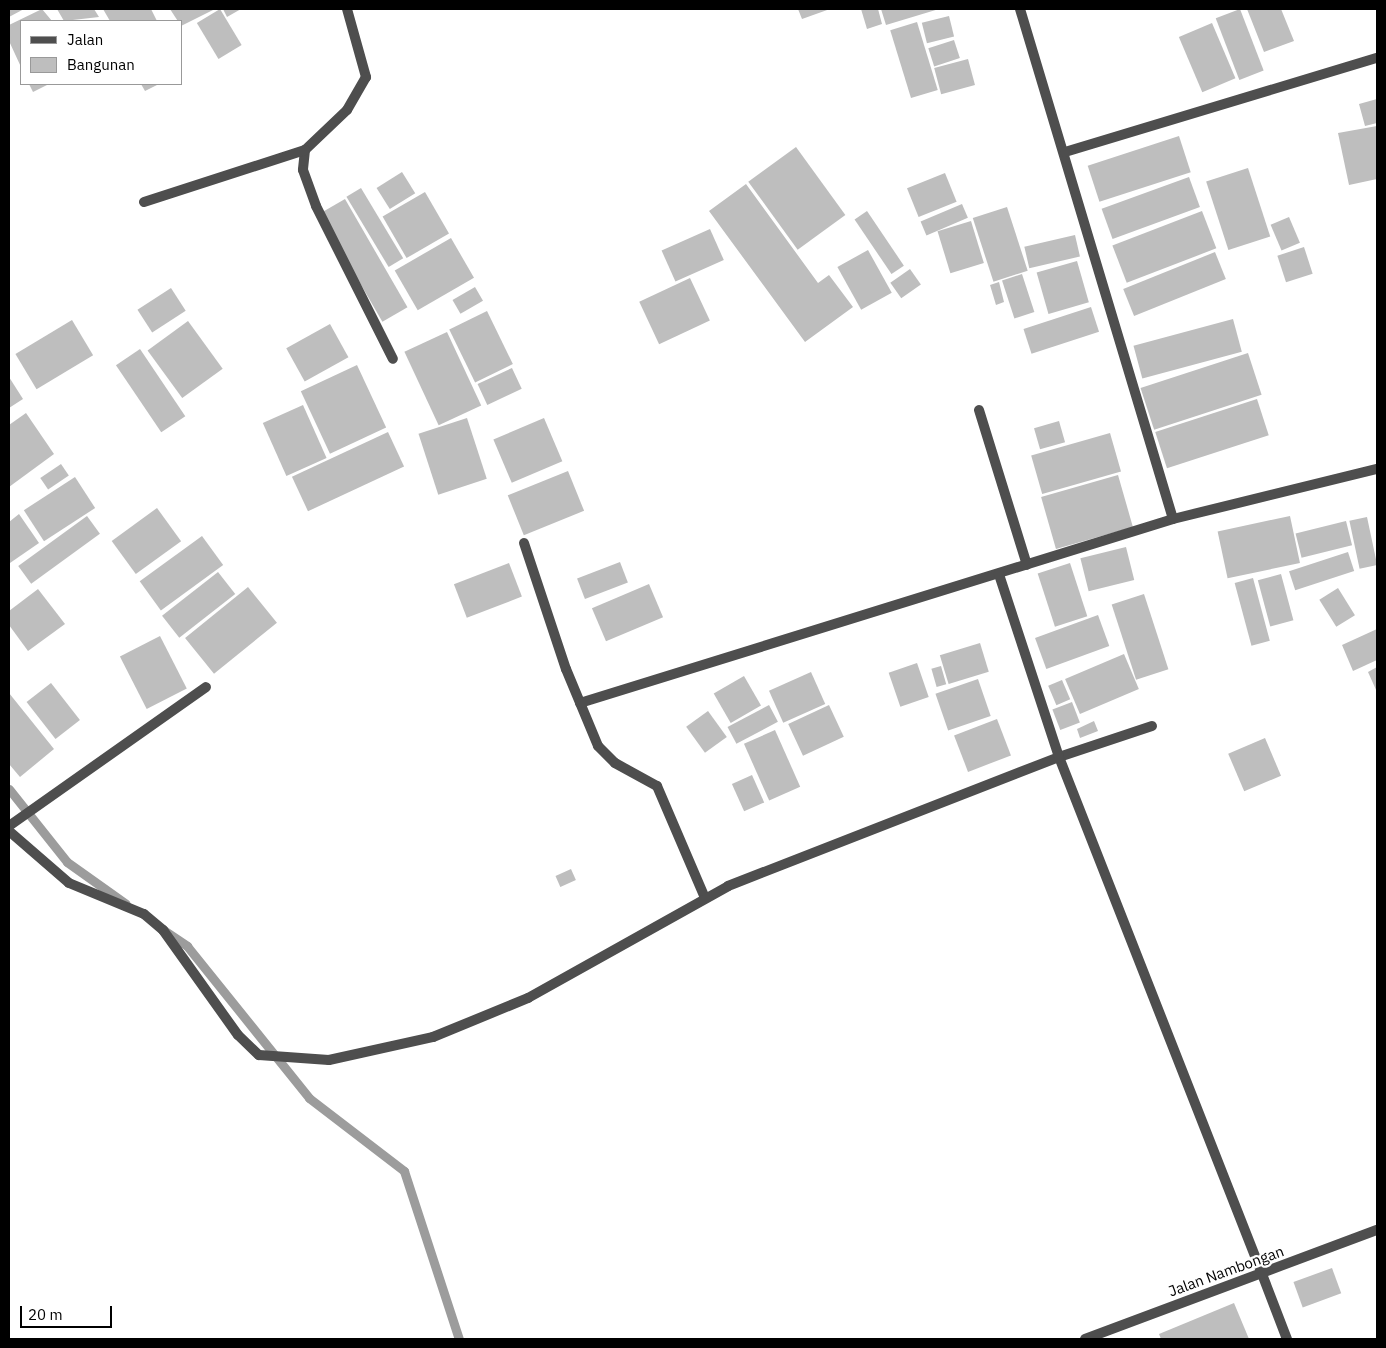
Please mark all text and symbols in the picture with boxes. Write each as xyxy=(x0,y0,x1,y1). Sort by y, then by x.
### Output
legend xyxy=(20,20,182,85)
text: Jalan xyxy=(67,30,103,49)
text: Bangunan xyxy=(67,55,135,74)
street label: Jalan Nambongan xyxy=(1166,1242,1286,1300)
scale bar xyxy=(22,1296,115,1328)
text: 20 m xyxy=(28,1305,63,1324)

